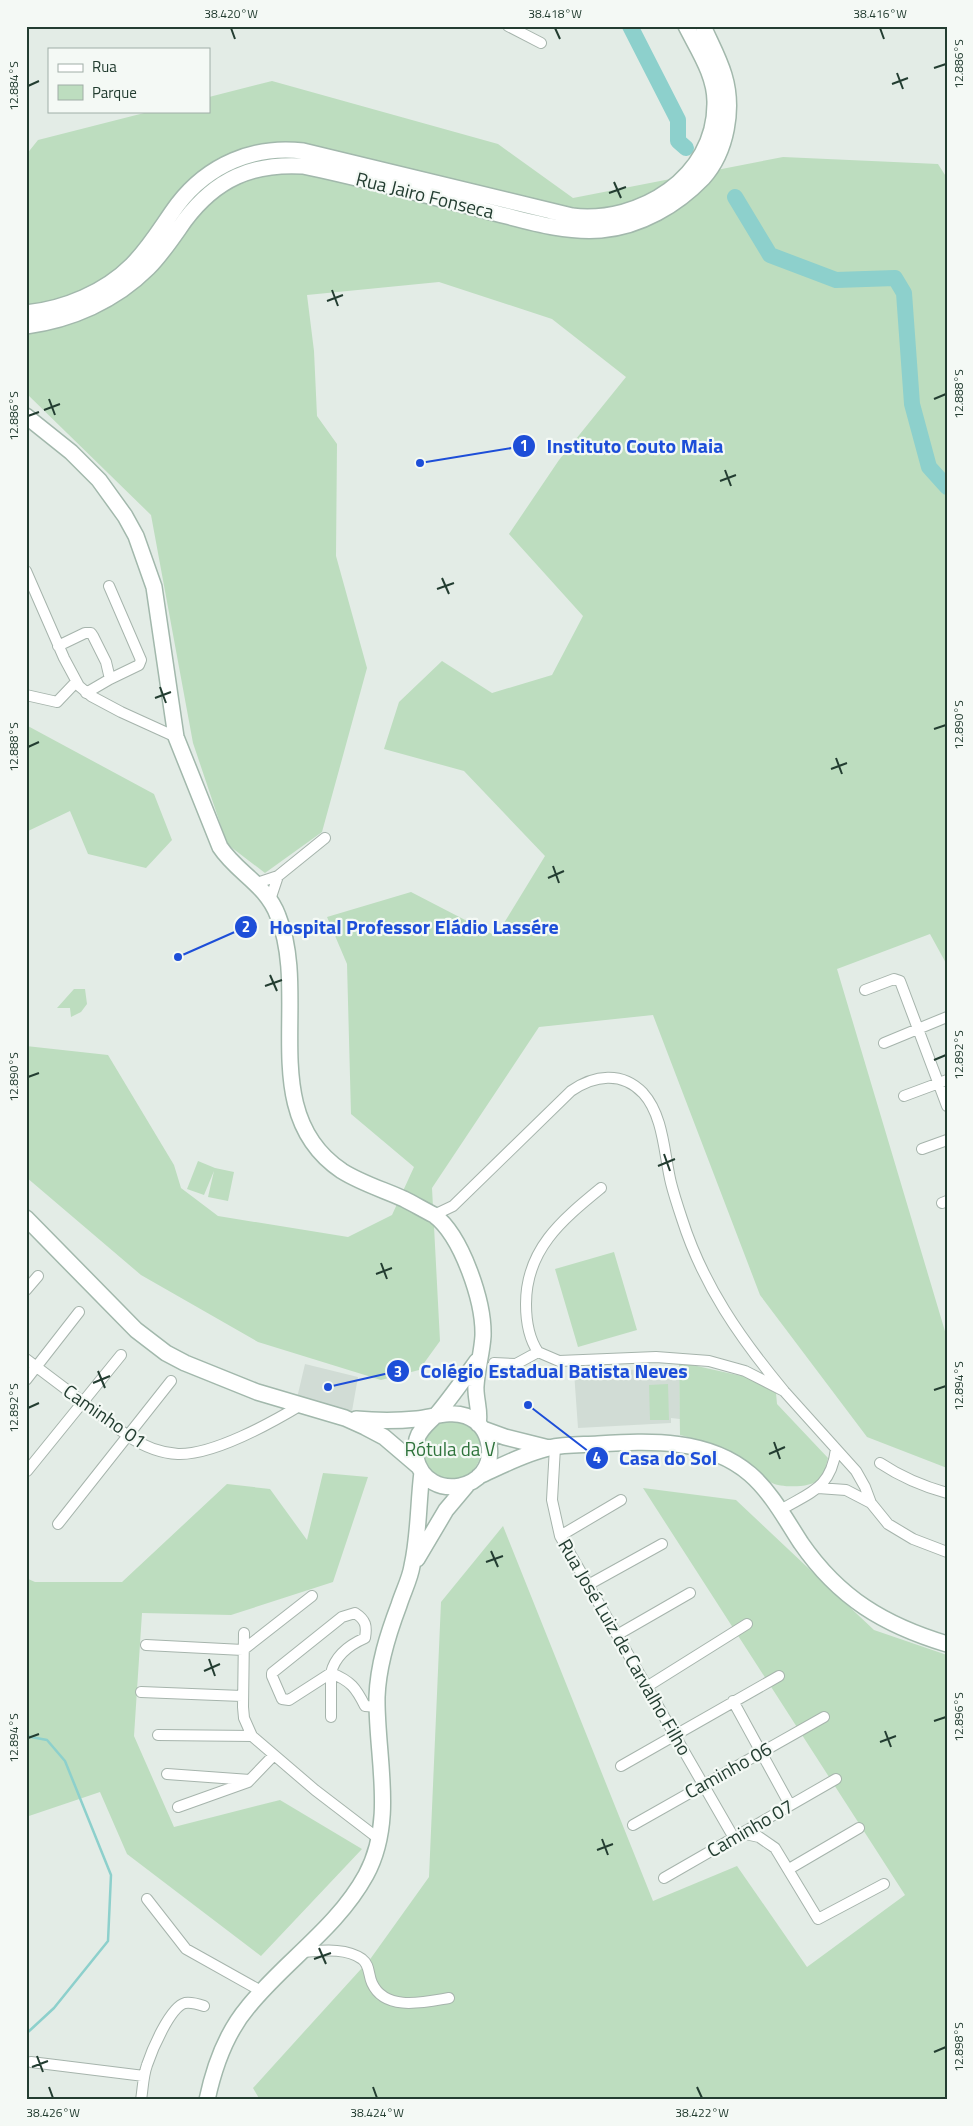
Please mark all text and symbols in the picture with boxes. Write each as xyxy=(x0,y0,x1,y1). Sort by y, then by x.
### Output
text: 38.420°W xyxy=(204,4,258,23)
text: 38.418°W xyxy=(528,4,582,23)
text: 38.416°W xyxy=(853,4,907,23)
text: 12.886°S xyxy=(949,39,968,89)
legend xyxy=(48,48,210,112)
text: Rua xyxy=(92,55,117,78)
text: 12.884°S xyxy=(4,61,23,111)
text: Parque xyxy=(92,81,137,104)
street label: Rua Jairo Fonseca xyxy=(353,163,498,226)
text: 12.888°S xyxy=(949,369,968,419)
text: 12.886°S xyxy=(4,391,23,441)
callout: Instituto Couto Maia xyxy=(512,428,734,463)
text: Instituto Couto Maia xyxy=(547,430,723,461)
text: 1 xyxy=(520,434,528,457)
text: 12.890°S xyxy=(949,700,968,750)
text: 12.888°S xyxy=(4,722,23,772)
callout: Hospital Professor Eládio Lassére xyxy=(234,909,568,944)
text: Hospital Professor Eládio Lassére xyxy=(269,911,559,942)
text: 2 xyxy=(242,915,250,938)
text: 12.892°S xyxy=(949,1030,968,1080)
text: 12.890°S xyxy=(4,1052,23,1102)
callout: Colégio Estadual Batista Neves xyxy=(386,1354,698,1389)
text: Colégio Estadual Batista Neves xyxy=(420,1355,688,1386)
text: 3 xyxy=(394,1360,402,1383)
text: 12.894°S xyxy=(949,1361,968,1411)
street label: Caminho 01 xyxy=(58,1376,153,1455)
text: 12.892°S xyxy=(4,1383,23,1433)
park label: Rótula da V xyxy=(404,1434,496,1463)
callout: Casa do Sol xyxy=(584,1440,727,1475)
text: Casa do Sol xyxy=(619,1442,717,1473)
text: 4 xyxy=(593,1446,601,1469)
street label: Rua José Luiz de Carvalho Filho xyxy=(551,1533,699,1760)
text: 12.896°S xyxy=(949,1692,968,1742)
text: 12.894°S xyxy=(4,1713,23,1763)
street label: Caminho 06 xyxy=(679,1734,777,1805)
street label: Caminho 07 xyxy=(701,1791,798,1864)
text: 12.898°S xyxy=(949,2022,968,2072)
text: 38.426°W xyxy=(26,2103,80,2122)
text: 38.424°W xyxy=(350,2103,404,2122)
text: 38.422°W xyxy=(675,2103,729,2122)

